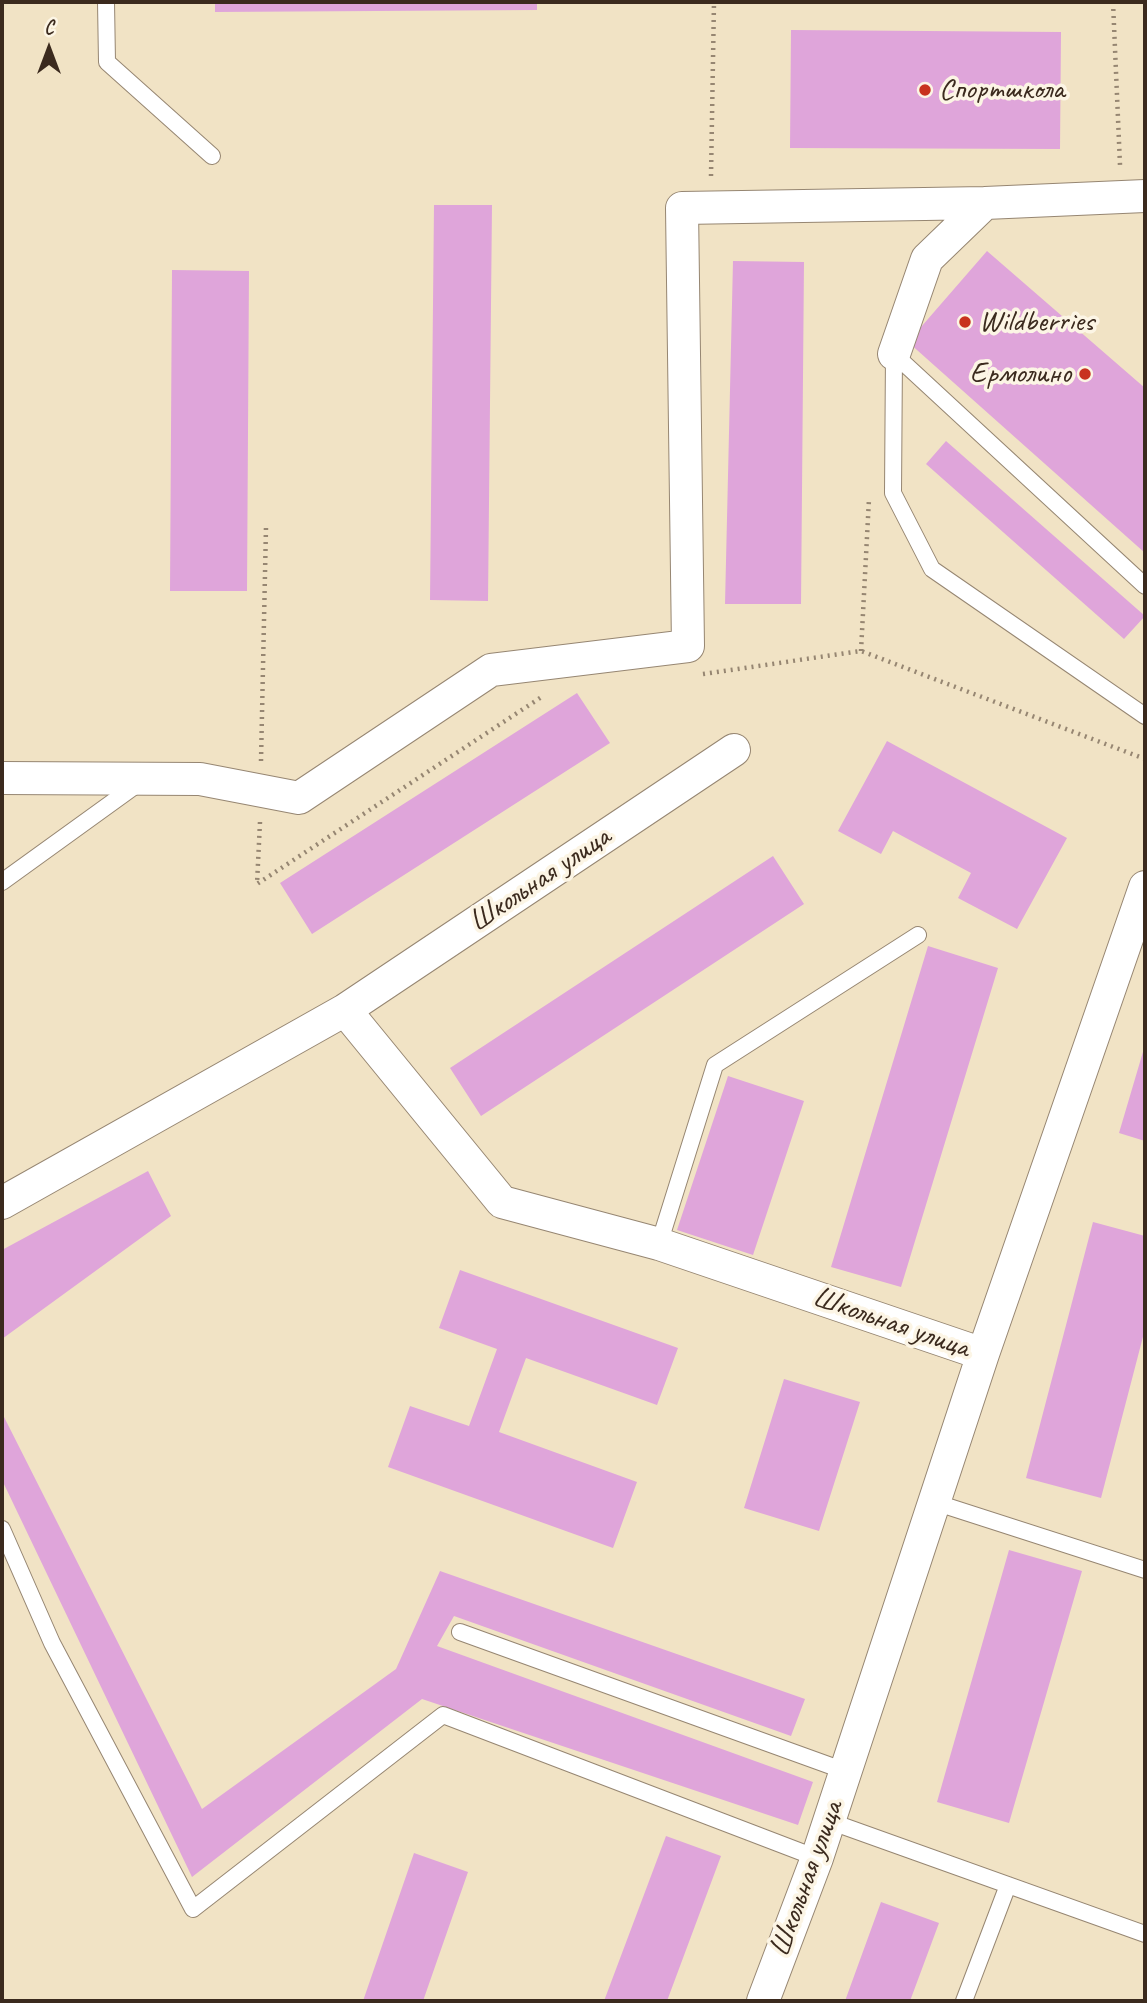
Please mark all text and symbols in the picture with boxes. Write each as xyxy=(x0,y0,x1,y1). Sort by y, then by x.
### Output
north arrow xyxy=(14,14,84,84)
text: С xyxy=(44,16,54,40)
place label: Спортшкола xyxy=(939,72,1064,108)
marker: Спортшкола xyxy=(917,82,933,98)
place label: Wildberries xyxy=(979,304,1094,340)
marker: Wildberries xyxy=(957,314,973,330)
place label: Ермолино xyxy=(970,356,1071,392)
marker: Ермолино xyxy=(1077,366,1093,382)
street label: Школьная улица xyxy=(462,819,618,941)
street label: Школьная улица xyxy=(808,1279,974,1367)
street label: Школьная улица xyxy=(762,1796,852,1962)

